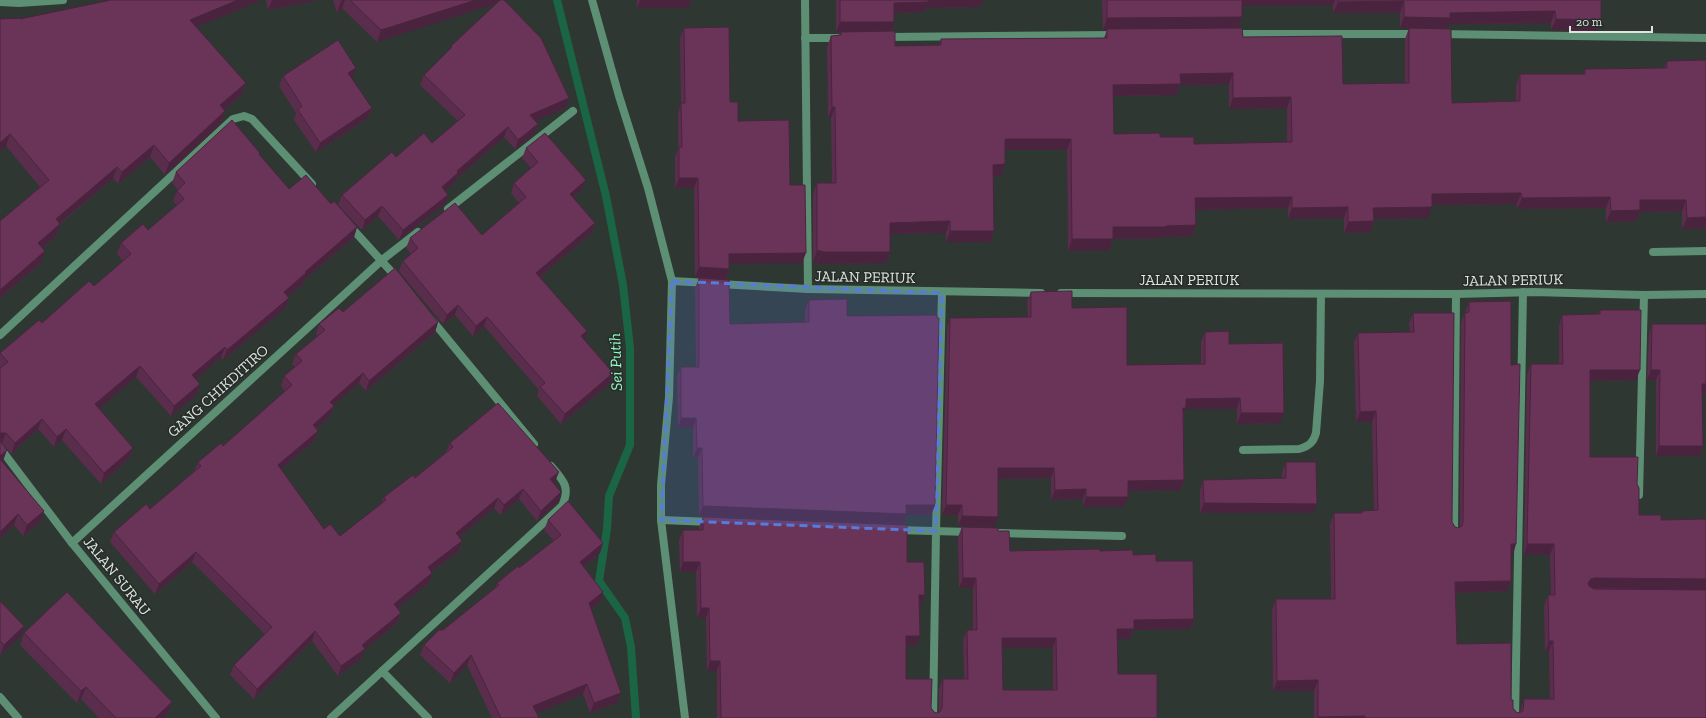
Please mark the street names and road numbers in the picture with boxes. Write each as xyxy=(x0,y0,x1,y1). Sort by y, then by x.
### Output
street label: JALAN PERIUK xyxy=(815,267,916,287)
street label: JALAN PERIUK xyxy=(1463,270,1564,290)
street label: JALAN PERIUK xyxy=(1139,271,1239,289)
street label: GANG CHIKDITIRO xyxy=(164,341,272,441)
street label: JALAN SURAU xyxy=(80,533,154,619)

